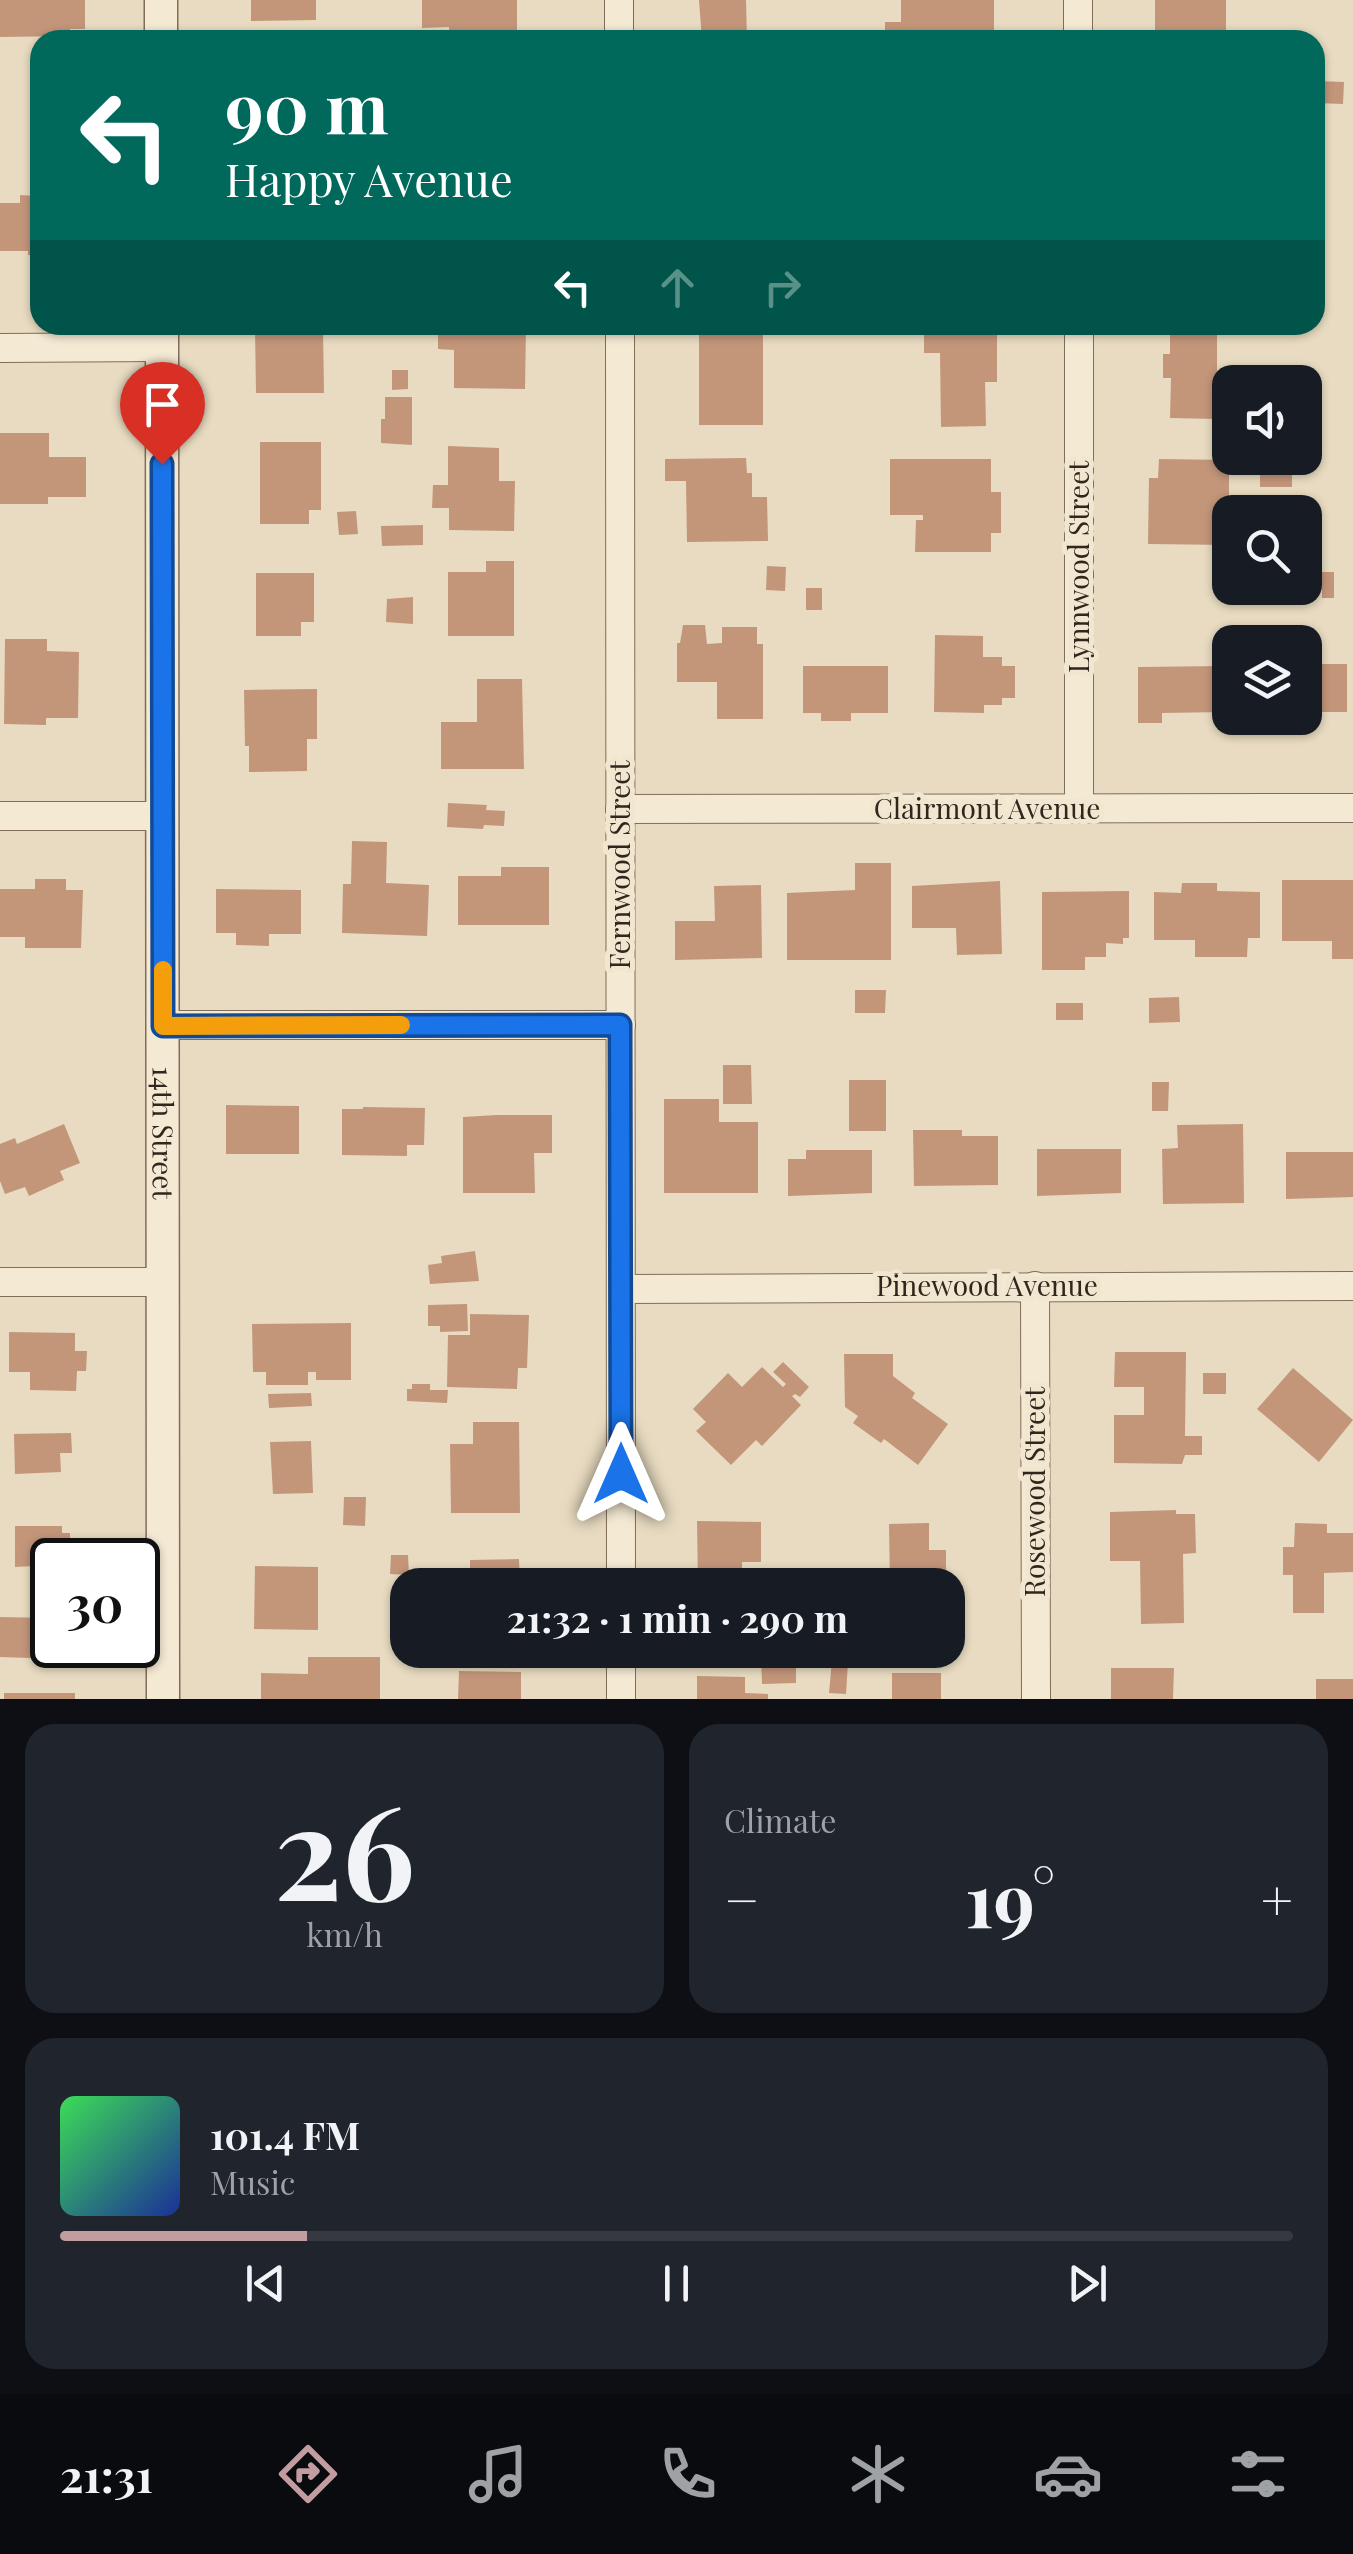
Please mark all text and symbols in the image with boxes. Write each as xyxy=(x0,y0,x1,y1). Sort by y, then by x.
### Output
text: 90 m xyxy=(225,58,389,152)
icon: left xyxy=(60,70,190,200)
text: Happy Avenue xyxy=(225,148,513,208)
icon: left xyxy=(545,260,600,315)
icon: ahead xyxy=(650,260,705,315)
icon: right xyxy=(755,260,810,315)
pin xyxy=(120,362,205,465)
map controls xyxy=(1212,365,1322,735)
button: sound xyxy=(1212,365,1322,475)
icon: arrive xyxy=(135,377,190,432)
street label: Lynnwood Street xyxy=(1059,460,1096,673)
button: search xyxy=(1212,495,1322,605)
button: layers xyxy=(1212,625,1322,735)
street label: Fernwood Street xyxy=(600,760,637,969)
street label: Clairmont Avenue xyxy=(874,789,1100,826)
street label: 14th Street xyxy=(146,1067,183,1200)
street label: Pinewood Avenue xyxy=(876,1266,1098,1303)
street label: Rosewood Street xyxy=(1015,1386,1052,1597)
position arrow xyxy=(569,1422,673,1526)
speed limit sign: 30 xyxy=(30,1538,160,1668)
text: 21:32 · 1 min · 290 m xyxy=(507,1592,848,1643)
text: 26 xyxy=(274,1760,415,1934)
text: Climate xyxy=(724,1798,836,1841)
text: 19° xyxy=(965,1847,1055,1947)
text: − xyxy=(724,1861,760,1935)
text: + xyxy=(1261,1861,1293,1935)
text: km/h xyxy=(306,1912,383,1955)
text: 101.4 FM xyxy=(210,2109,360,2160)
text: Music xyxy=(210,2160,295,2203)
icon: previous xyxy=(238,2256,293,2311)
icon: pause xyxy=(649,2256,704,2311)
icon: next xyxy=(1060,2256,1115,2311)
icon: directions xyxy=(273,2439,343,2509)
icon: music xyxy=(463,2439,533,2509)
icon: phone xyxy=(653,2439,723,2509)
icon: climate xyxy=(843,2439,913,2509)
icon: car xyxy=(1033,2439,1103,2509)
icon: filters xyxy=(1223,2439,1293,2509)
text: 21:31 xyxy=(60,2444,153,2504)

